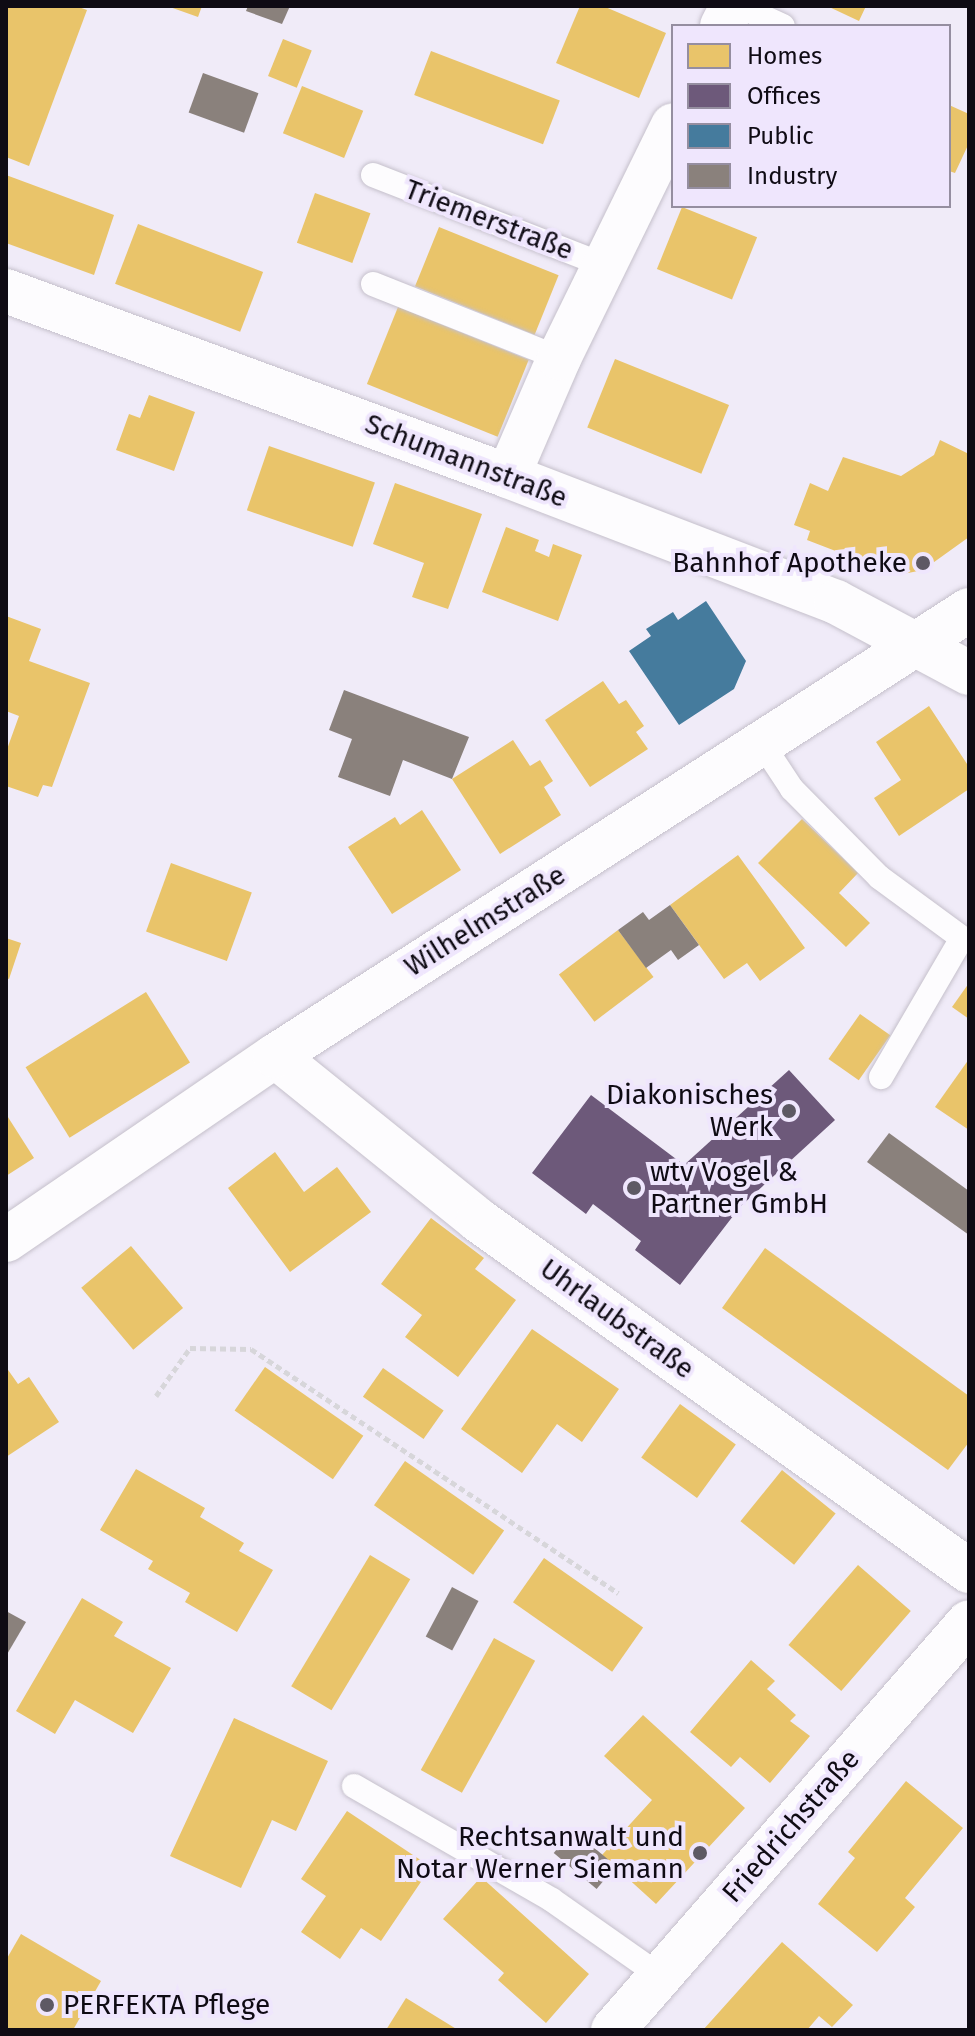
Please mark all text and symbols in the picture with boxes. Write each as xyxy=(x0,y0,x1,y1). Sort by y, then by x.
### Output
legend xyxy=(671,24,951,208)
text: Homes xyxy=(747,42,822,70)
text: Offices xyxy=(747,82,821,110)
text: Public xyxy=(747,122,814,150)
text: Industry xyxy=(747,162,837,190)
street label: Triemerstraße xyxy=(400,173,578,267)
street label: Schumannstraße xyxy=(360,407,572,515)
place label: Bahnhof Apotheke xyxy=(672,546,907,580)
marker: Bahnhof Apotheke xyxy=(914,554,932,572)
street label: Wilhelmstraße xyxy=(398,858,572,984)
place label: Diakonisches Werk xyxy=(606,1078,773,1144)
marker: Diakonisches Werk xyxy=(780,1102,798,1120)
place label: wtv Vogel & Partner GmbH xyxy=(650,1155,828,1221)
marker: wtv Vogel & Partner GmbH xyxy=(625,1179,643,1197)
street label: Uhrlaubstraße xyxy=(533,1252,701,1386)
street label: Friedrichstraße xyxy=(715,1742,867,1910)
place label: Rechtsanwalt und Notar Werner Siemann xyxy=(396,1820,684,1886)
marker: Rechtsanwalt und Notar Werner Siemann xyxy=(691,1844,709,1862)
place label: PERFEKTA Pflege xyxy=(63,1988,270,2022)
marker: PERFEKTA Pflege xyxy=(38,1996,56,2014)

